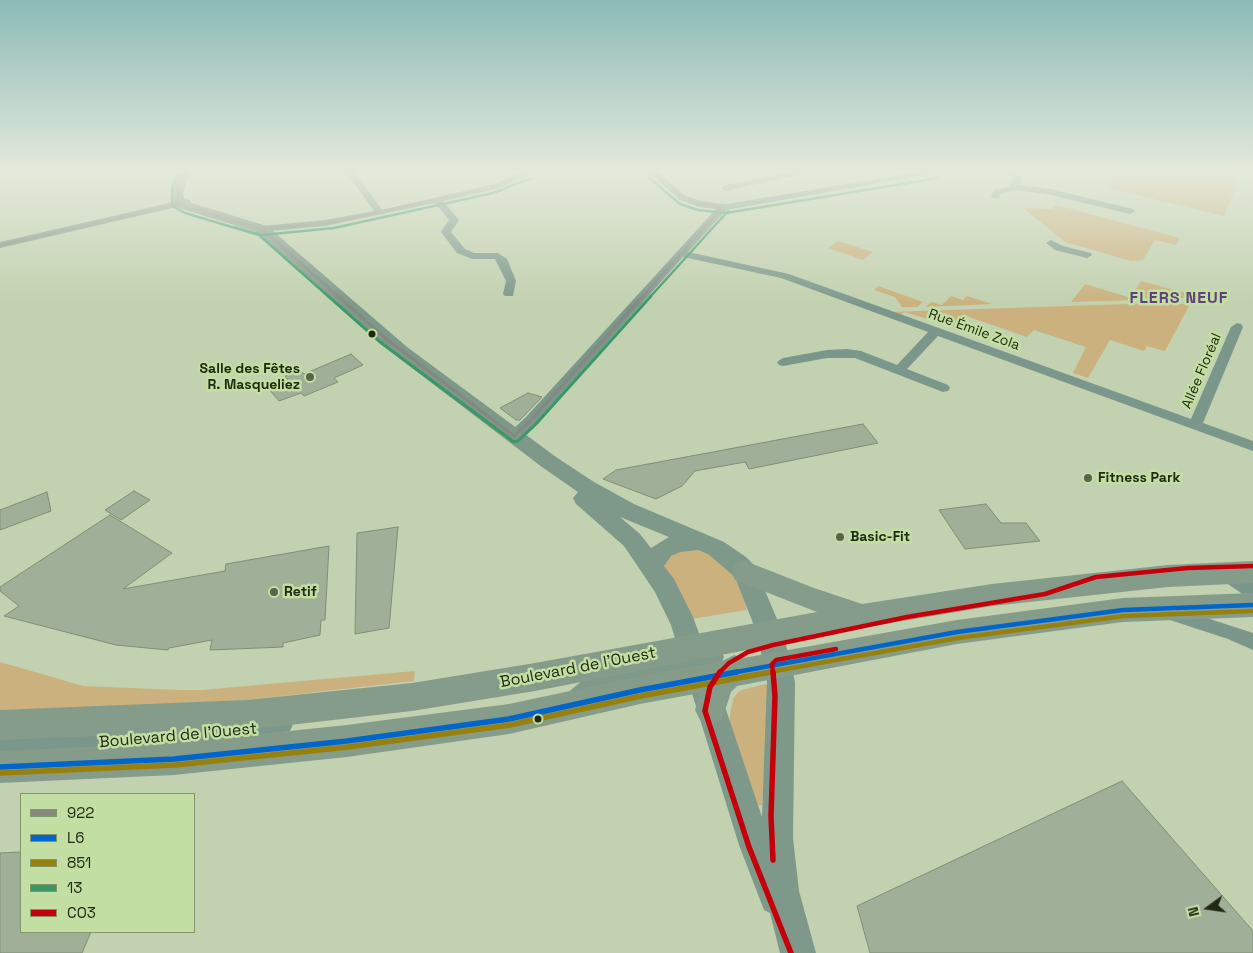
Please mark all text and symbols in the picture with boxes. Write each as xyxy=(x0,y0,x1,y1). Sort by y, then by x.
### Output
district label: FLERS NEUF xyxy=(1128,289,1230,309)
street label: Rue Émile Zola xyxy=(926,306,1022,354)
unlabelled marker xyxy=(367,329,377,339)
street label: Allée Floréal xyxy=(1179,331,1225,411)
place label: Salle des Fêtes R. Masqueliez xyxy=(200,361,300,394)
marker: Salle des Fêtes R. Masqueliez xyxy=(304,371,316,383)
place label: Fitness Park xyxy=(1098,470,1180,486)
marker: Fitness Park xyxy=(1082,472,1094,484)
place label: Basic-Fit xyxy=(850,529,910,545)
marker: Basic-Fit xyxy=(834,531,846,543)
place label: Retif xyxy=(284,584,317,600)
marker: Retif xyxy=(268,586,280,598)
street label: Boulevard de l'Ouest xyxy=(498,643,658,693)
unlabelled marker xyxy=(533,714,543,724)
street label: Boulevard de l'Ouest xyxy=(98,720,258,752)
legend xyxy=(20,793,195,933)
text: 922 xyxy=(67,803,94,822)
text: L6 xyxy=(67,828,84,847)
text: 851 xyxy=(67,853,91,872)
text: 13 xyxy=(67,878,82,897)
north arrow xyxy=(1183,883,1233,933)
text: CO3 xyxy=(67,903,96,922)
text: N xyxy=(1184,905,1203,918)

